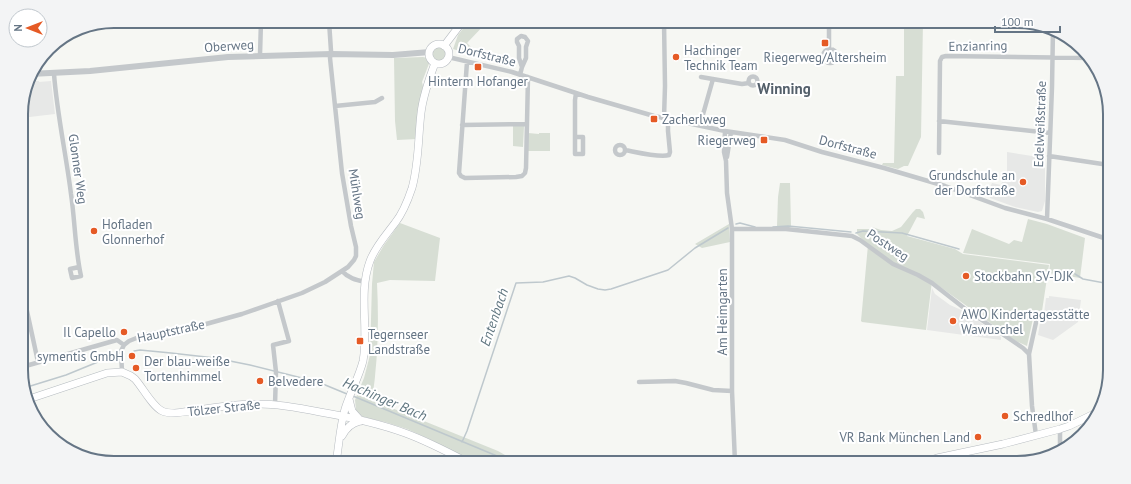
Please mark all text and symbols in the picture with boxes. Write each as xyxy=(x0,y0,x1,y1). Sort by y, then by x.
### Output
north arrow xyxy=(8,8,48,48)
scale bar xyxy=(995,8,1060,34)
text: 100 m xyxy=(1001,14,1034,29)
text: N xyxy=(11,24,25,32)
street label: Oberweg xyxy=(204,36,254,56)
street label: Enzianring xyxy=(948,37,1008,55)
marker: Riegerweg/Altersheim xyxy=(820,38,830,48)
street label: Dorfstraße xyxy=(456,40,518,70)
place label: Hachinger Technik Team xyxy=(684,42,758,74)
place label: Riegerweg/Altersheim xyxy=(763,49,887,66)
marker: Hachinger Technik Team xyxy=(671,52,681,62)
marker: Hinterm Hofanger xyxy=(473,62,483,72)
place label: Hinterm Hofanger xyxy=(428,73,529,90)
district label: Winning xyxy=(757,79,811,98)
street label: Edelweißstraße xyxy=(1030,80,1050,168)
place label: Zacherlweg xyxy=(662,111,726,128)
marker: Zacherlweg xyxy=(649,114,659,124)
street label: Dorfstraße xyxy=(817,131,879,163)
place label: Riegerweg xyxy=(697,132,756,149)
street label: Glonner Weg xyxy=(65,133,91,205)
marker: Riegerweg xyxy=(759,135,769,145)
street label: Mühlweg xyxy=(345,167,369,221)
place label: Grundschule an der Dorfstraße xyxy=(929,167,1015,199)
marker: Grundschule an der Dorfstraße xyxy=(1018,177,1028,187)
place label: Hofladen Glonnerhof xyxy=(102,216,165,248)
street label: Postweg xyxy=(864,225,912,265)
marker: Hofladen Glonnerhof xyxy=(89,226,99,236)
street label: Am Heimgarten xyxy=(714,268,731,356)
place label: Stockbahn SV-DJK xyxy=(974,268,1074,285)
marker: Stockbahn SV-DJK xyxy=(961,271,971,281)
water label: Entenbach xyxy=(476,286,512,348)
place label: AWO Kindertagesstätte Wawuschel xyxy=(961,306,1090,338)
street label: Hauptstraße xyxy=(136,316,206,346)
marker: AWO Kindertagesstätte Wawuschel xyxy=(948,316,958,326)
place label: Il Capello xyxy=(63,324,116,341)
place label: Tegernseer Landstraße xyxy=(368,326,430,358)
marker: Il Capello xyxy=(119,327,129,337)
marker: Tegernseer Landstraße xyxy=(355,336,365,346)
place label: symentis GmbH xyxy=(37,348,124,365)
marker: symentis GmbH xyxy=(127,351,137,361)
place label: Der blau-weiße Tortenhimmel xyxy=(144,353,230,385)
marker: Der blau-weiße Tortenhimmel xyxy=(131,363,141,373)
place label: Belvedere xyxy=(268,373,323,390)
water label: Hachinger Bach xyxy=(340,373,430,425)
marker: Belvedere xyxy=(255,376,265,386)
street label: Tölzer Straße xyxy=(187,396,261,420)
place label: Schredlhof xyxy=(1013,408,1074,425)
marker: Schredlhof xyxy=(1000,411,1010,421)
place label: VR Bank München Land xyxy=(838,429,970,446)
marker: VR Bank München Land xyxy=(973,432,983,442)

